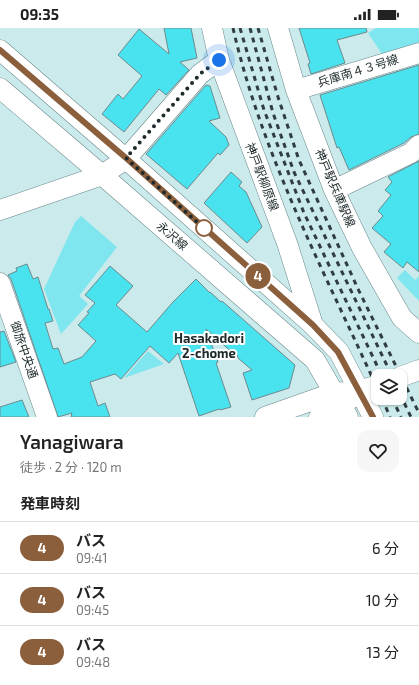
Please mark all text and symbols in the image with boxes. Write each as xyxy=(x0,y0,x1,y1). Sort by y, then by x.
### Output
text: 09:35 xyxy=(20,5,59,23)
your location xyxy=(209,50,229,70)
street label: 兵庫南４３号線 xyxy=(315,51,400,89)
street label: 神戸駅柳原線 xyxy=(243,141,282,213)
street label: 神戸駅兵庫駅線 xyxy=(313,146,359,229)
street label: 永沢線 xyxy=(154,218,191,252)
unlabelled marker xyxy=(195,219,213,237)
line badge: 4 xyxy=(245,263,271,289)
text: 4 xyxy=(254,267,262,284)
street label: 御旅中央通 xyxy=(9,319,41,380)
district label: Hasakadori 2-chome xyxy=(174,330,244,361)
map controls xyxy=(371,369,407,405)
button: layers xyxy=(371,369,407,405)
text: Yanagiwara xyxy=(20,430,124,453)
button: heart xyxy=(357,430,399,472)
text: 徒歩 · 2 分 · 120 m xyxy=(20,459,122,475)
text: 発車時刻 xyxy=(20,494,80,512)
text: バス xyxy=(76,531,106,549)
text: 4 xyxy=(38,539,46,556)
text: 6 分 xyxy=(372,539,399,557)
text: 09:41 xyxy=(76,550,108,566)
text: バス xyxy=(76,583,106,601)
text: 4 xyxy=(38,591,46,608)
text: 10 分 xyxy=(366,591,399,609)
text: 09:45 xyxy=(76,602,109,618)
text: バス xyxy=(76,635,106,653)
text: 4 xyxy=(38,643,46,660)
text: 13 分 xyxy=(366,643,399,661)
text: 09:48 xyxy=(76,654,110,670)

